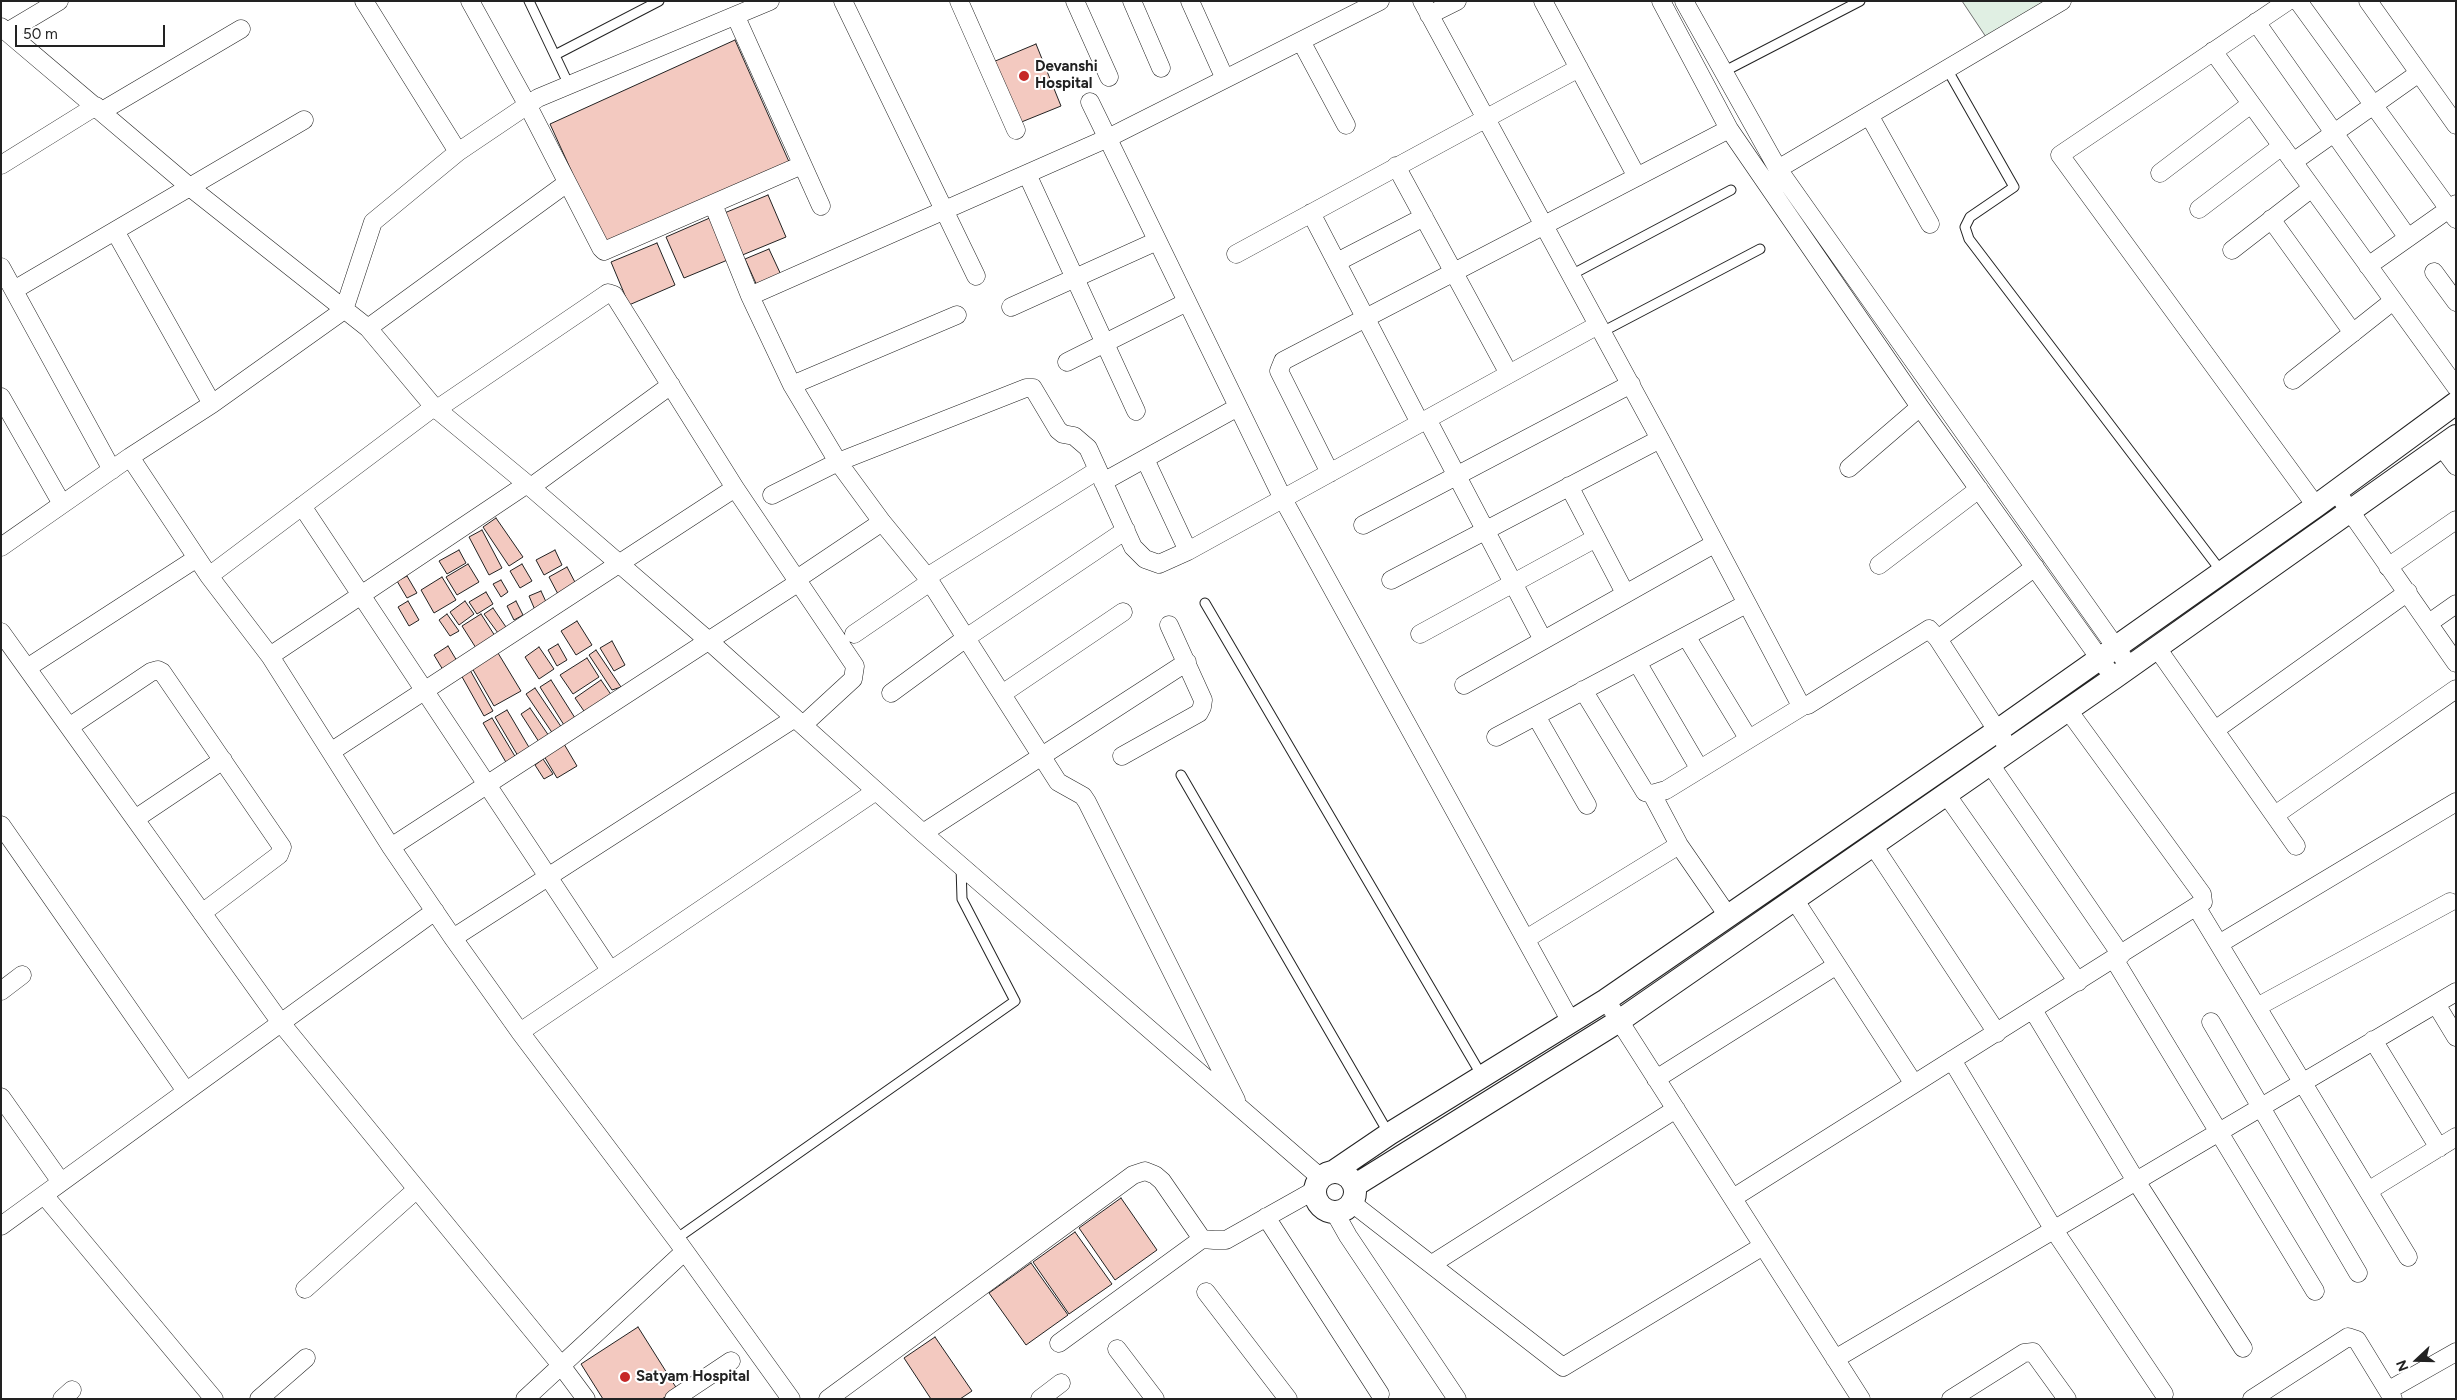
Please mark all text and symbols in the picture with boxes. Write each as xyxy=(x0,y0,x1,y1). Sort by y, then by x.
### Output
scale bar xyxy=(18,15,168,47)
text: 50 m xyxy=(23,25,58,43)
place label: Devanshi Hospital xyxy=(1035,58,1098,93)
marker: Devanshi Hospital xyxy=(1017,69,1031,83)
north arrow xyxy=(2392,1335,2442,1385)
text: N xyxy=(2393,1357,2412,1374)
place label: Satyam Hospital xyxy=(636,1368,750,1386)
marker: Satyam Hospital xyxy=(618,1370,632,1384)

